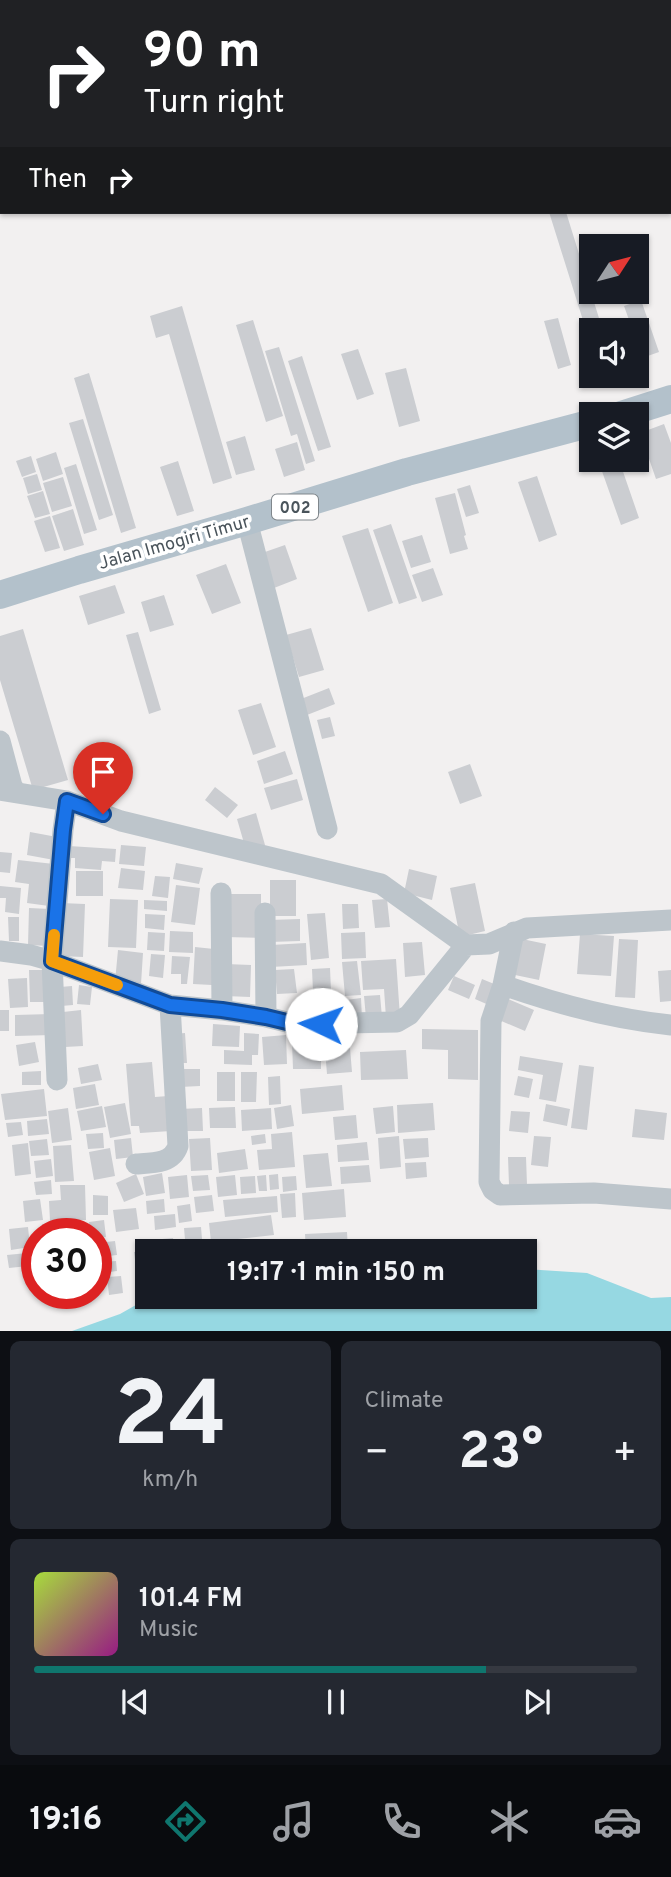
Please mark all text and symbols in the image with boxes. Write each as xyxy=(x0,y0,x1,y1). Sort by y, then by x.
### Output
text: 90 m xyxy=(143,23,261,85)
icon: right xyxy=(28,28,119,119)
text: Turn right xyxy=(143,84,285,124)
icon: right xyxy=(101,161,139,199)
text: Then xyxy=(28,164,87,197)
north arrow xyxy=(579,234,649,304)
map controls xyxy=(579,234,649,472)
button: sound xyxy=(579,318,649,388)
button: layers xyxy=(579,402,649,472)
road number: 002 xyxy=(272,494,318,520)
street label: Jalan Imogiri Timur xyxy=(96,511,253,576)
pin xyxy=(73,742,133,814)
icon: arrive xyxy=(84,753,122,791)
position arrow xyxy=(284,987,358,1061)
speed limit sign: 30 xyxy=(21,1218,112,1309)
text: 19:17 · 1 min · 150 m xyxy=(227,1257,445,1290)
text: 24 xyxy=(113,1363,227,1478)
text: Climate xyxy=(365,1387,443,1416)
text: 23° xyxy=(458,1421,543,1487)
text: − xyxy=(365,1430,389,1479)
text: + xyxy=(612,1430,637,1479)
text: km/h xyxy=(142,1466,198,1495)
text: 101.4 FM xyxy=(139,1583,243,1616)
text: Music xyxy=(139,1616,199,1645)
icon: previous xyxy=(116,1683,154,1721)
icon: pause xyxy=(317,1683,355,1721)
icon: next xyxy=(518,1683,556,1721)
icon: directions xyxy=(161,1797,210,1846)
icon: music xyxy=(269,1797,318,1846)
icon: phone xyxy=(377,1797,426,1846)
icon: climate xyxy=(485,1797,534,1846)
icon: car xyxy=(593,1797,642,1846)
text: 19:16 xyxy=(29,1801,102,1841)

